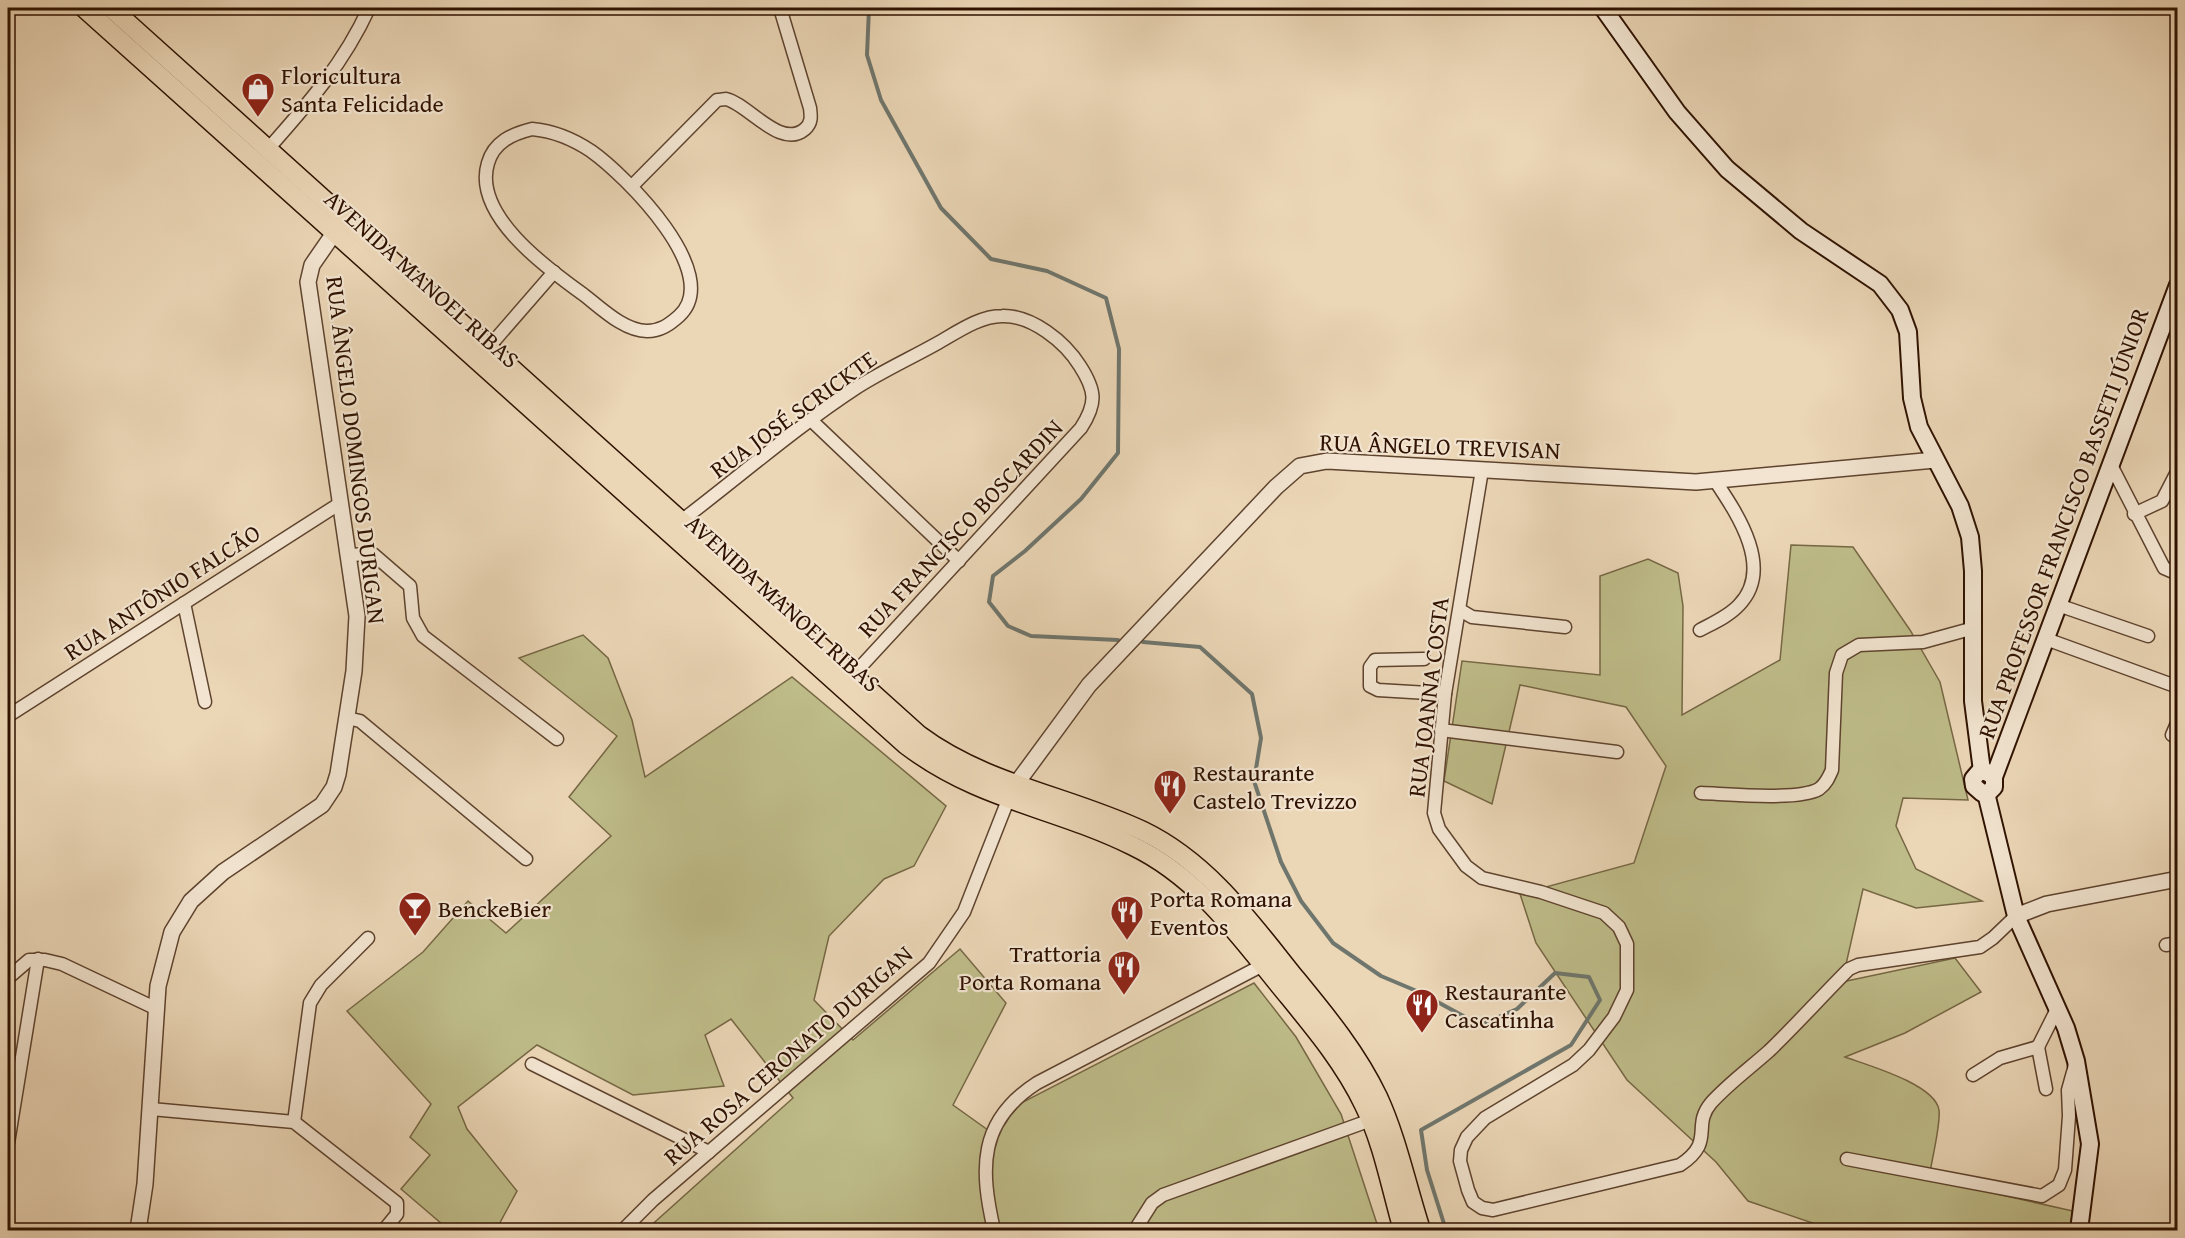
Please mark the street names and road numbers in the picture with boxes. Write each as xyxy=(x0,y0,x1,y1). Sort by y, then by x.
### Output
street label: AVENIDA MANOEL RIBAS xyxy=(317,182,527,376)
street label: RUA ÂNGELO DOMINGOS DURIGAN xyxy=(317,274,395,626)
street label: RUA PROFESSOR FRANCISCO BASSETI JÚNIOR xyxy=(1969,303,2157,743)
street label: RUA JOSÉ SCRICKTE xyxy=(702,342,884,486)
street label: RUA FRANCISCO BOSCARDIN xyxy=(849,411,1071,645)
street label: RUA ÂNGELO TREVISAN xyxy=(1319,424,1561,468)
street label: AVENIDA MANOEL RIBAS xyxy=(678,506,888,700)
street label: RUA ANTÔNIO FALCÃO xyxy=(57,515,267,669)
street label: RUA JOANNA COSTA xyxy=(1398,594,1458,799)
street label: RUA ROSA CERONATO DURIGAN xyxy=(656,937,921,1173)

